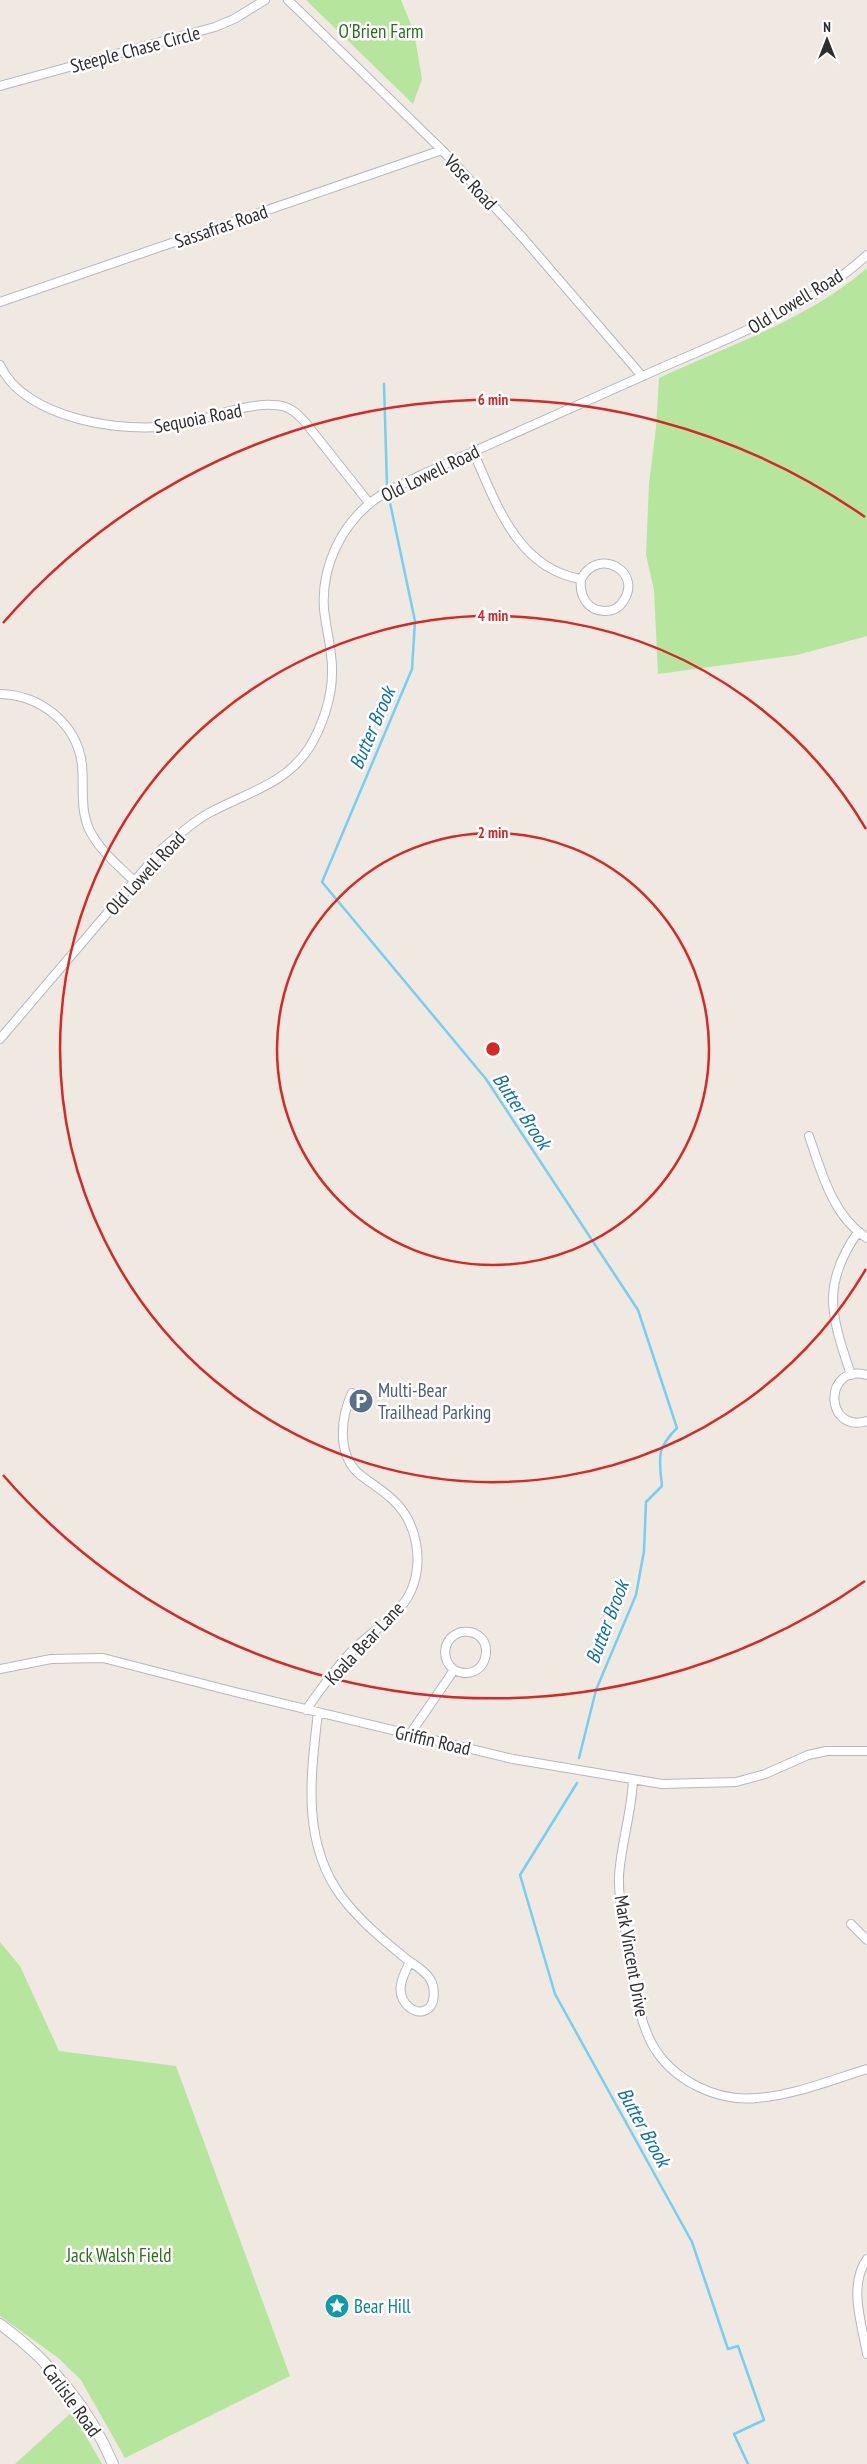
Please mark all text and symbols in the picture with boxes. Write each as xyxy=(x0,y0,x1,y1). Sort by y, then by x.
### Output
north arrow xyxy=(802,15,852,65)
text: N xyxy=(823,18,831,36)
park label: O'Brien Farm xyxy=(339,19,423,43)
street label: Steeple Chase Circle xyxy=(67,20,203,78)
street label: Vose Road xyxy=(439,149,503,215)
street label: Sassafras Road xyxy=(171,199,271,253)
street label: Old Lowell Road xyxy=(743,263,847,339)
text: 6 min xyxy=(478,390,508,409)
street label: Sequoia Road xyxy=(152,398,244,438)
street label: Old Lowell Road xyxy=(377,439,483,507)
text: 4 min xyxy=(478,606,508,625)
water label: Butter Brook xyxy=(343,681,402,773)
text: 2 min xyxy=(478,823,508,842)
street label: Old Lowell Road xyxy=(100,826,190,920)
centre of rings xyxy=(484,1040,502,1058)
water label: Butter Brook xyxy=(487,1068,558,1156)
place label: Multi-Bear Trailhead Parking xyxy=(378,1378,491,1424)
parking icon: Multi-Bear Trailhead Parking xyxy=(348,1388,374,1414)
water label: Butter Brook xyxy=(579,1575,636,1667)
street label: Koala Bear Lane xyxy=(319,1596,409,1690)
street label: Griffin Road xyxy=(393,1720,473,1760)
street label: Mark Vincent Drive xyxy=(609,1893,655,2019)
water label: Butter Brook xyxy=(612,2083,678,2173)
park label: Jack Walsh Field xyxy=(65,2243,172,2267)
place icon: Bear Hill xyxy=(324,2293,350,2319)
place label: Bear Hill xyxy=(354,2294,411,2318)
street label: Carlisle Road xyxy=(37,2359,107,2441)

